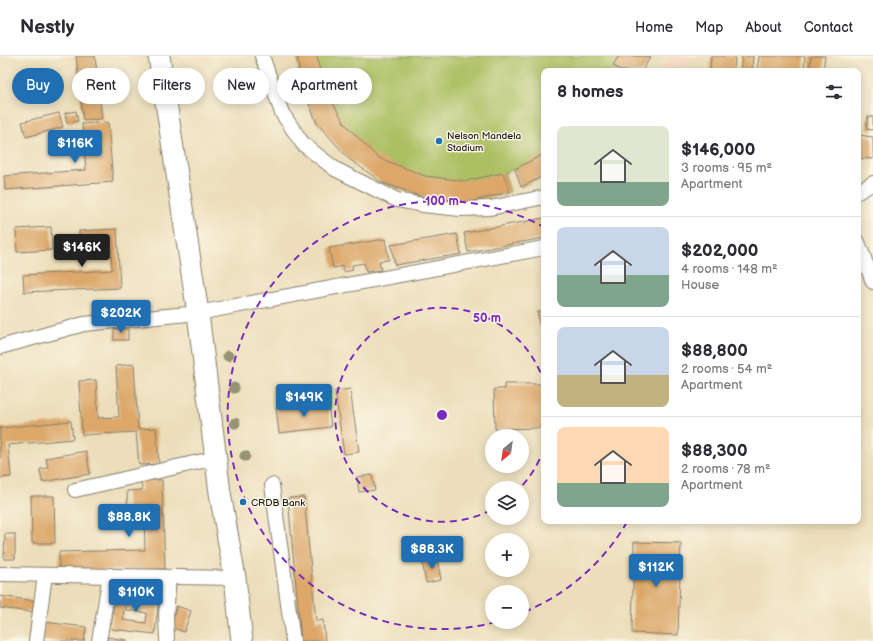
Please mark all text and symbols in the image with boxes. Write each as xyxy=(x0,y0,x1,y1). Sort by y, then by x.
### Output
text: Nestly xyxy=(20,16,74,39)
text: Home xyxy=(635,19,673,36)
text: Map xyxy=(695,19,723,36)
text: About xyxy=(745,19,782,36)
text: Contact xyxy=(804,19,853,36)
chip: Buy xyxy=(12,68,64,104)
chip: Rent xyxy=(72,68,130,104)
chip: Filters xyxy=(138,68,205,104)
chip: New xyxy=(213,68,269,104)
chip: Apartment xyxy=(277,68,372,104)
icon: filters xyxy=(823,81,845,103)
text: 8 homes xyxy=(557,82,623,102)
pin: $116K xyxy=(47,130,103,164)
place label: Nelson Mandela Stadium xyxy=(447,130,521,154)
text: $116K xyxy=(57,135,93,151)
marker: Nelson Mandela Stadium xyxy=(434,136,444,146)
text: $146,000 xyxy=(681,140,755,160)
icon: home xyxy=(589,142,637,190)
text: 3 rooms · 95 m² xyxy=(681,160,772,176)
text: Apartment xyxy=(681,176,742,192)
text: 100 m xyxy=(425,194,459,209)
pin: $146K xyxy=(54,234,110,268)
text: $146K xyxy=(63,239,101,255)
text: $202,000 xyxy=(681,241,758,261)
icon: home xyxy=(589,243,637,291)
text: 4 rooms · 148 m² xyxy=(681,261,778,277)
text: House xyxy=(681,277,719,293)
pin: $202K xyxy=(93,300,149,334)
text: $202K xyxy=(101,305,141,321)
text: 50 m xyxy=(473,311,501,326)
text: $88,800 xyxy=(681,341,748,361)
icon: home xyxy=(589,343,637,391)
text: 2 rooms · 54 m² xyxy=(681,361,772,377)
text: Apartment xyxy=(681,377,742,393)
pin: $149K xyxy=(276,384,332,418)
text: $149K xyxy=(285,389,323,405)
centre of rings xyxy=(435,408,449,422)
north arrow xyxy=(485,429,529,473)
map controls xyxy=(485,429,529,629)
text: $88,300 xyxy=(681,441,748,461)
icon: home xyxy=(589,443,637,491)
text: 2 rooms · 78 m² xyxy=(681,461,771,477)
text: Apartment xyxy=(681,477,742,493)
button: layers xyxy=(485,481,529,525)
marker: CRDB Bank xyxy=(238,497,248,507)
place label: CRDB Bank xyxy=(251,497,305,509)
pin: $88.8K xyxy=(96,504,162,538)
text: $88.8K xyxy=(107,509,151,525)
button: + xyxy=(485,533,529,577)
pin: $88.3K xyxy=(399,536,465,570)
text: $88.3K xyxy=(410,541,454,557)
pin: $112K xyxy=(628,554,684,588)
text: $112K xyxy=(638,559,674,575)
pin: $110K xyxy=(108,579,164,613)
text: $110K xyxy=(118,584,154,600)
button: − xyxy=(485,585,529,629)

